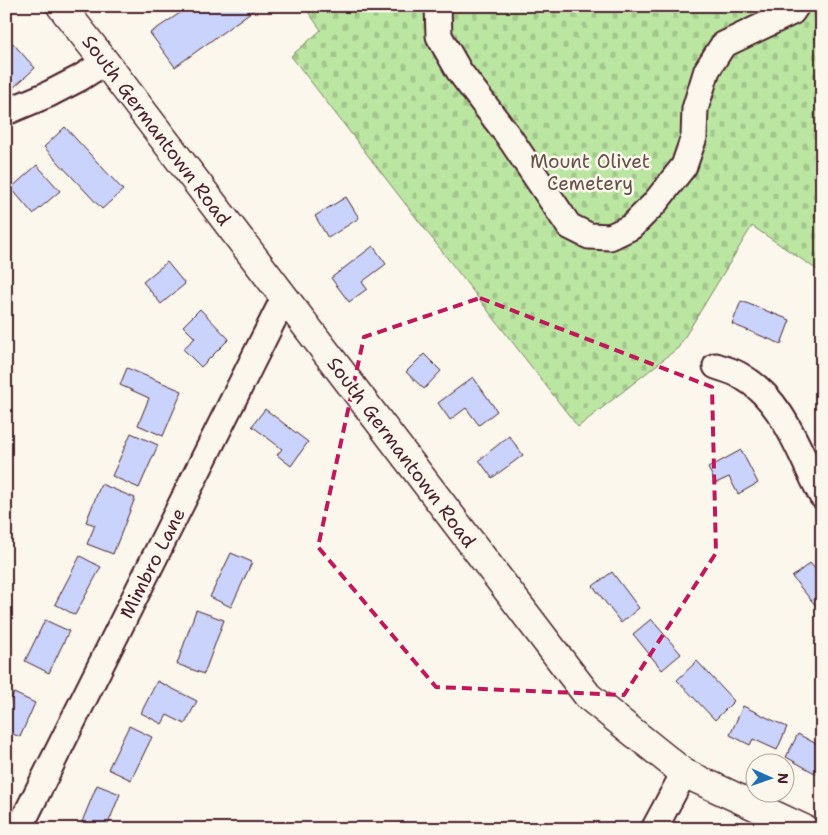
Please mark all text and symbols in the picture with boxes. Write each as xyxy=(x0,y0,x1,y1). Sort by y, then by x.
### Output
street label: South Germantown Road xyxy=(77,30,237,231)
park label: Mount Olivet Cemetery xyxy=(530,149,650,196)
street label: South Germantown Road xyxy=(322,352,482,553)
street label: Mimbro Lane xyxy=(114,504,191,623)
north arrow xyxy=(746,752,796,802)
text: N xyxy=(774,773,792,784)

